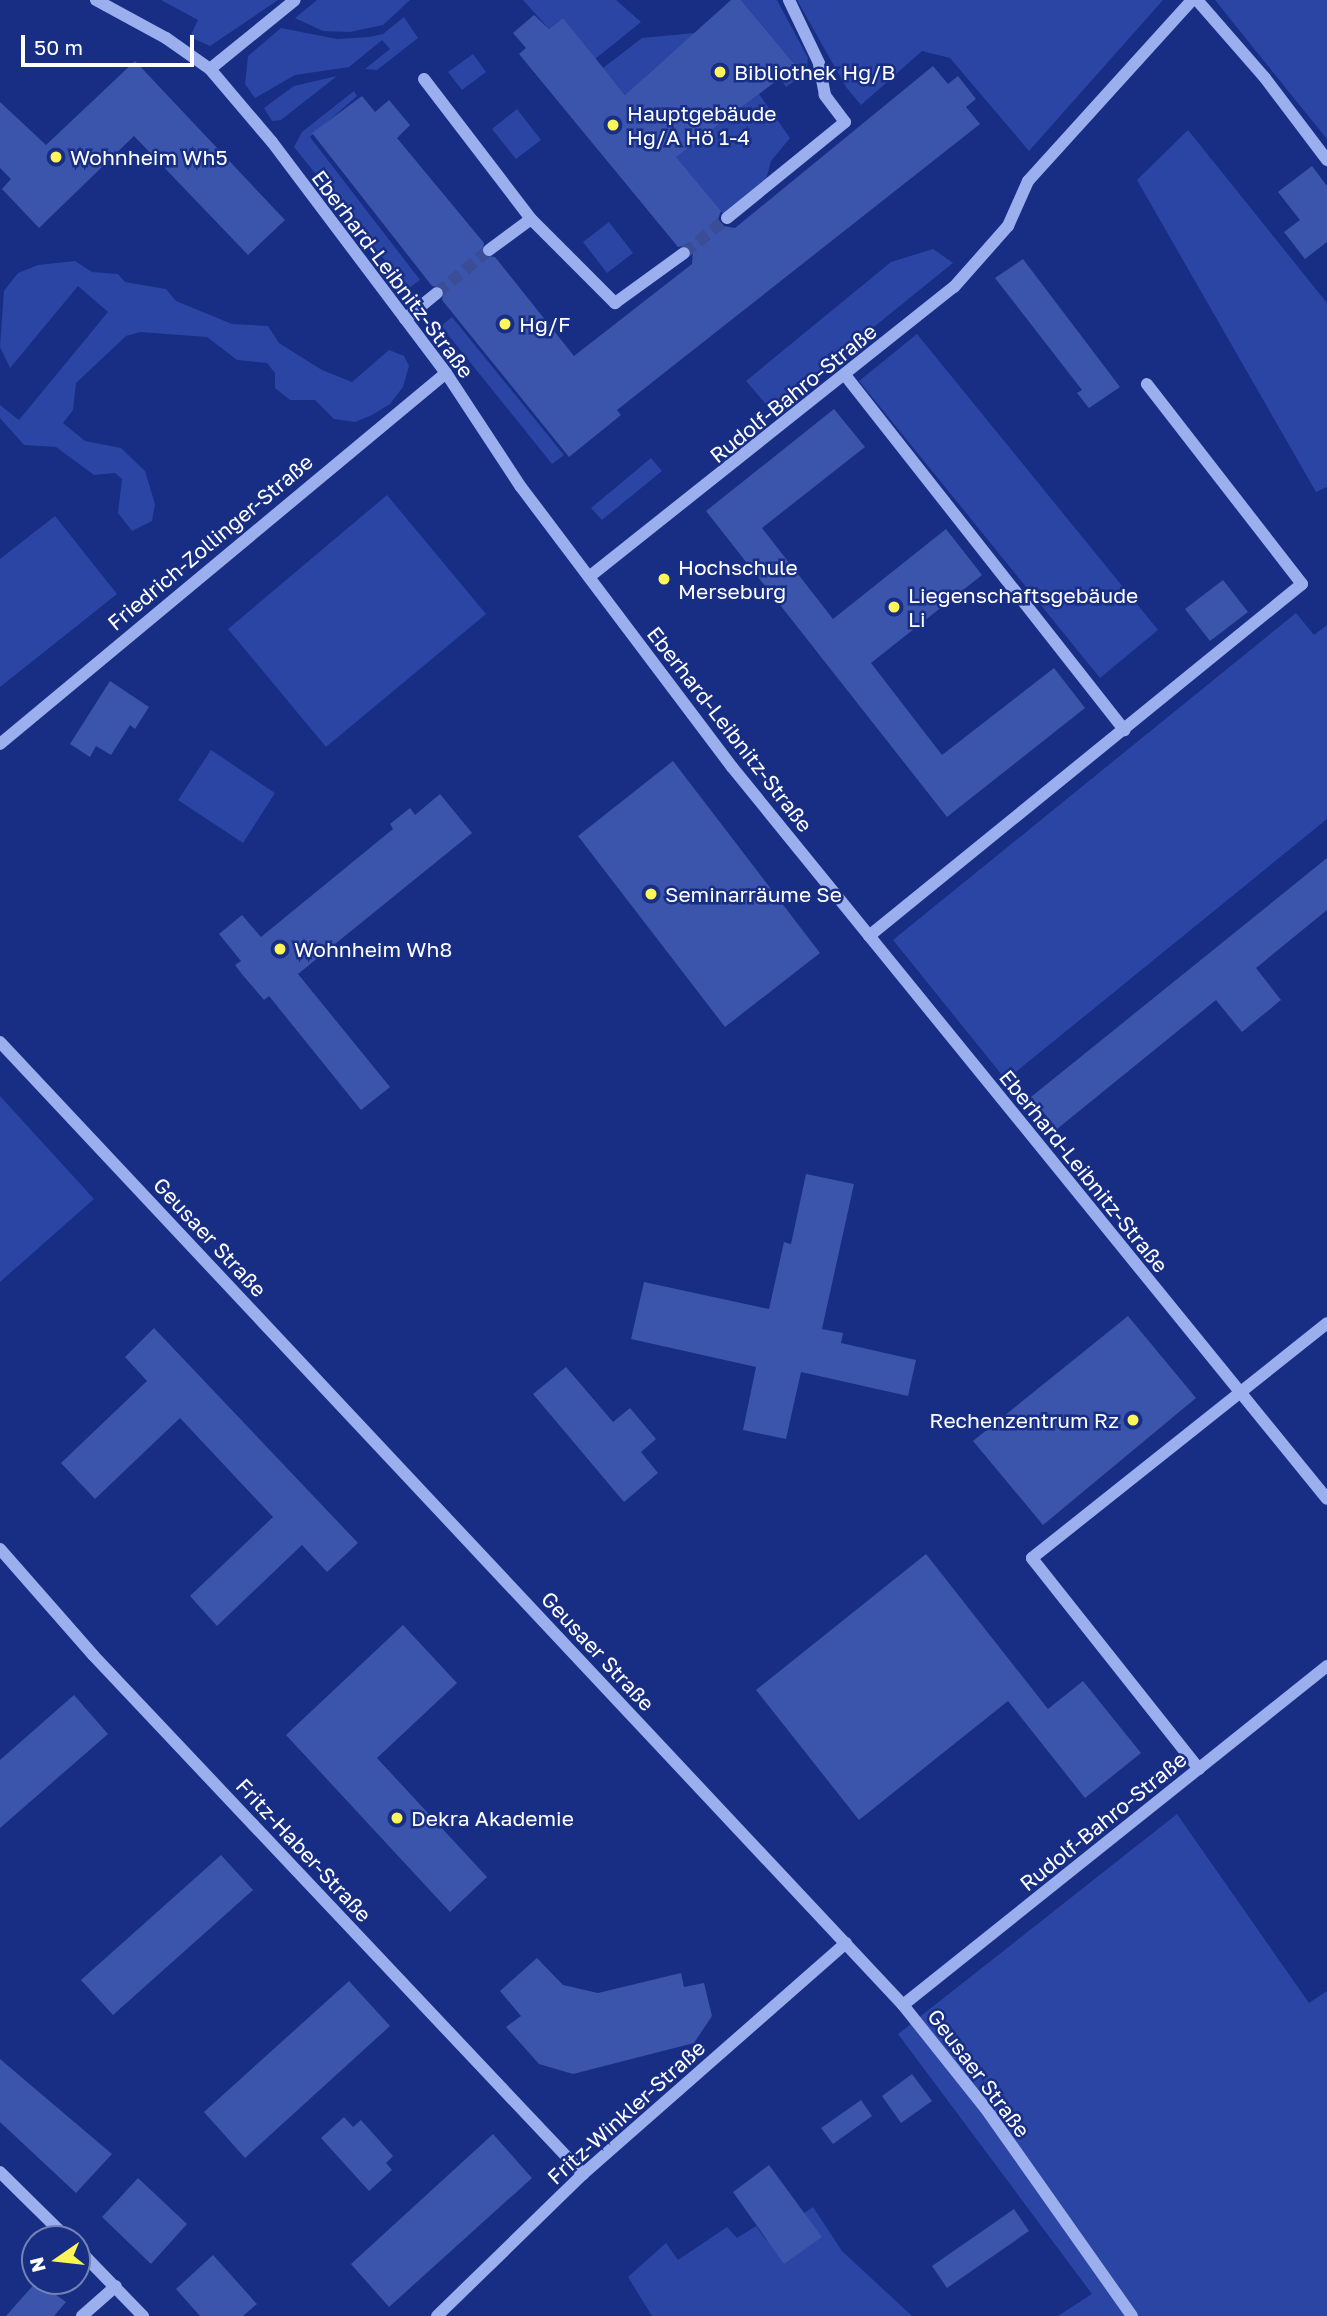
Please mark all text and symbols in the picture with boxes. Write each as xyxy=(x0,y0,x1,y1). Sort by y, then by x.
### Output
scale bar xyxy=(24,21,198,65)
text: 50 m xyxy=(34,34,83,60)
place label: Bibliothek Hg/B xyxy=(734,59,895,85)
marker: Bibliothek Hg/B xyxy=(712,64,728,80)
place label: Hauptgebäude Hg/A Hö 1-4 xyxy=(627,100,777,150)
marker: Hauptgebäude Hg/A Hö 1-4 xyxy=(605,117,621,133)
place label: Wohnheim Wh5 xyxy=(70,144,228,170)
marker: Wohnheim Wh5 xyxy=(48,149,64,165)
street label: Eberhard-Leibnitz-Straße xyxy=(307,165,479,383)
place label: Hg/F xyxy=(519,311,570,337)
marker: Hg/F xyxy=(497,316,513,332)
street label: Rudolf-Bahro-Straße xyxy=(705,318,881,468)
street label: Friedrich-Zollinger-Straße xyxy=(102,449,318,635)
place label: Hochschule Merseburg xyxy=(678,554,798,604)
marker: Hochschule Merseburg xyxy=(656,571,672,587)
place label: Liegenschaftsgebäude Li xyxy=(908,582,1138,632)
marker: Liegenschaftsgebäude Li xyxy=(886,599,902,615)
street label: Eberhard-Leibnitz-Straße xyxy=(642,621,818,837)
place label: Seminarräume Se xyxy=(665,881,842,907)
marker: Seminarräume Se xyxy=(643,886,659,902)
place label: Wohnheim Wh8 xyxy=(294,936,452,962)
marker: Wohnheim Wh8 xyxy=(272,941,288,957)
street label: Eberhard-Leibnitz-Straße xyxy=(994,1065,1174,1277)
street label: Geusaer Straße xyxy=(148,1172,272,1302)
place label: Rechenzentrum Rz xyxy=(929,1407,1119,1433)
marker: Rechenzentrum Rz xyxy=(1125,1412,1141,1428)
street label: Geusaer Straße xyxy=(536,1586,660,1716)
street label: Rudolf-Bahro-Straße xyxy=(1015,1746,1191,1896)
street label: Fritz-Haber-Straße xyxy=(231,1773,377,1927)
place label: Dekra Akademie xyxy=(411,1805,574,1831)
marker: Dekra Akademie xyxy=(389,1810,405,1826)
street label: Geusaer Straße xyxy=(923,2004,1035,2142)
street label: Fritz-Winkler-Straße xyxy=(542,2035,710,2189)
north arrow xyxy=(21,2225,91,2295)
text: N xyxy=(24,2255,50,2275)

